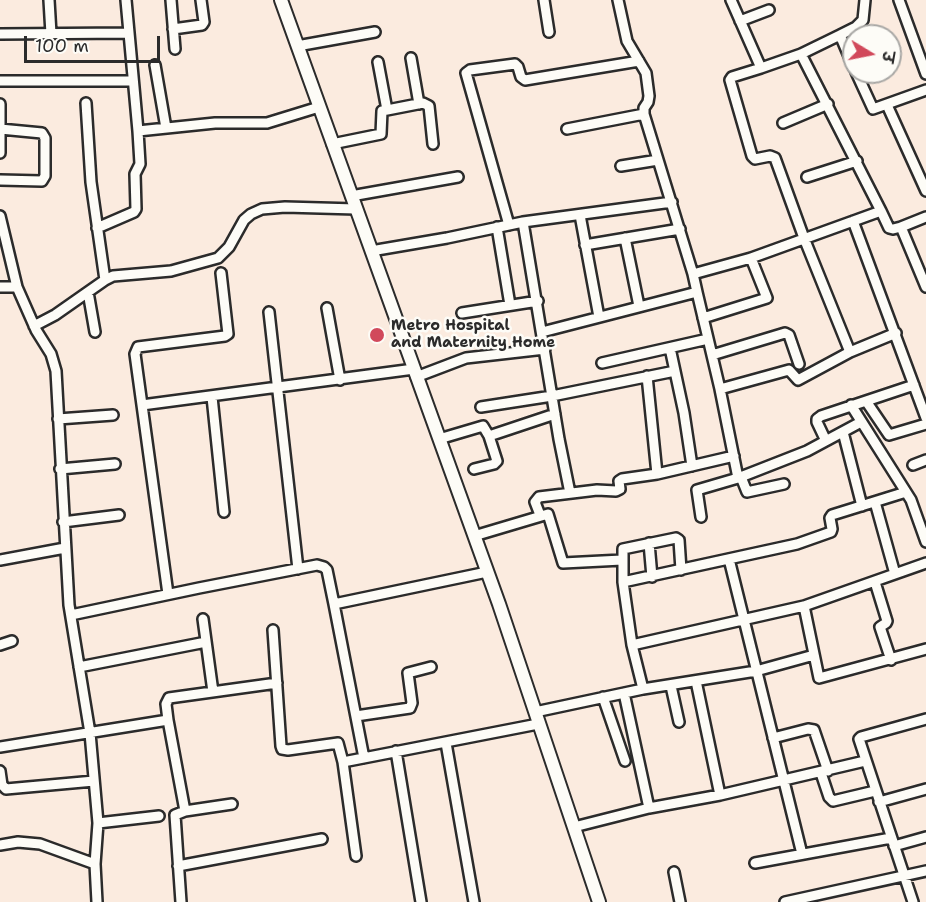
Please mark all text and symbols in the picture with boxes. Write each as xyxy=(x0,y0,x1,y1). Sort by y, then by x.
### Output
scale bar xyxy=(27,24,164,62)
north arrow xyxy=(842,24,902,84)
text: 100 m xyxy=(35,34,89,58)
text: उ xyxy=(877,50,900,64)
place label: Metro Hospital and Maternity Home xyxy=(391,317,555,352)
marker: Metro Hospital and Maternity Home xyxy=(368,326,386,344)

